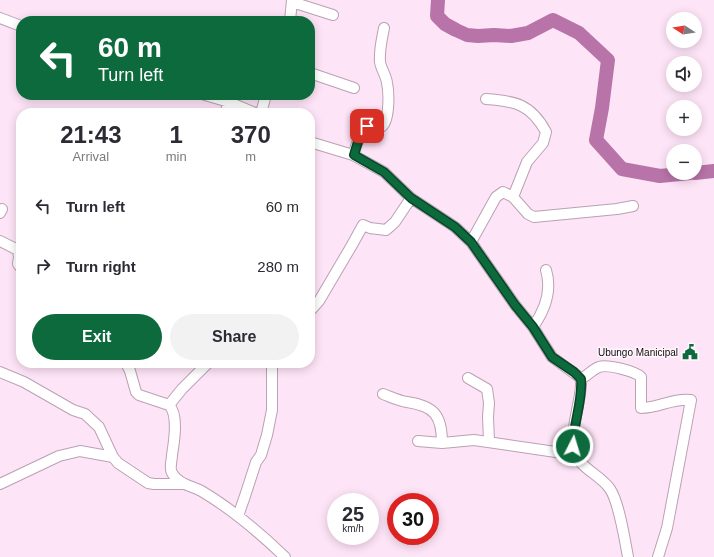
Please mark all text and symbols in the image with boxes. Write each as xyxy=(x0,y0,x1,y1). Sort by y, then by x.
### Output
north arrow xyxy=(666,12,702,48)
map controls xyxy=(666,12,702,180)
icon: left xyxy=(32,32,84,84)
text: 60 m xyxy=(98,32,162,63)
button: sound xyxy=(666,56,702,92)
text: Turn left xyxy=(98,65,163,85)
button: + xyxy=(666,100,702,136)
pin xyxy=(350,109,384,143)
icon: arrive xyxy=(356,115,378,137)
text: 21:43 xyxy=(60,121,122,148)
text: 1 xyxy=(169,121,183,148)
text: 370 xyxy=(231,121,271,148)
button: − xyxy=(666,144,702,180)
text: Arrival xyxy=(72,149,109,164)
text: min xyxy=(166,149,187,164)
text: m xyxy=(245,149,256,164)
icon: left xyxy=(32,195,54,217)
text: Turn left xyxy=(66,198,125,215)
text: 60 m xyxy=(266,198,299,215)
icon: right xyxy=(32,255,54,277)
text: Turn right xyxy=(66,258,136,275)
text: 280 m xyxy=(257,258,299,275)
button: Exit xyxy=(32,314,162,360)
button: Share xyxy=(170,314,299,360)
public building icon: Ubungo Manicipal xyxy=(681,343,699,361)
place label: Ubungo Manicipal xyxy=(598,347,678,358)
position arrow xyxy=(552,425,594,467)
speed limit sign: 30 xyxy=(387,493,439,545)
text: 25 xyxy=(342,503,364,525)
text: km/h xyxy=(342,523,364,534)

